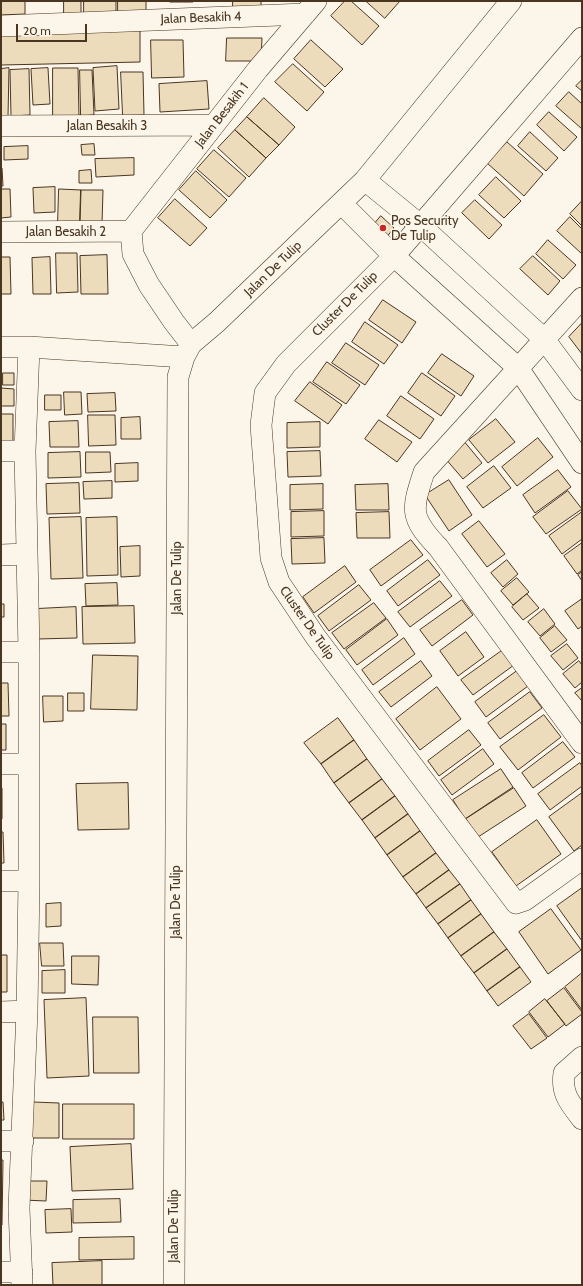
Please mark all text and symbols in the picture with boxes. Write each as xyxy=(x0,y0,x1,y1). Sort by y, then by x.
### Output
street label: Jalan Besakih 4 xyxy=(160,9,242,27)
scale bar xyxy=(18,16,89,42)
text: 20 m xyxy=(23,23,51,38)
street label: Jalan Besakih 1 xyxy=(192,80,252,150)
street label: Jalan Besakih 3 xyxy=(67,118,147,134)
place label: Pos Security De Tulip xyxy=(391,213,458,244)
marker: Pos Security De Tulip xyxy=(378,223,388,233)
street label: Jalan Besakih 2 xyxy=(26,224,106,240)
street label: Jalan De Tulip xyxy=(241,238,305,300)
street label: Cluster De Tulip xyxy=(309,268,381,340)
street label: Jalan De Tulip xyxy=(169,541,185,615)
street label: Cluster De Tulip xyxy=(276,583,338,663)
street label: Jalan De Tulip xyxy=(168,865,184,939)
street label: Jalan De Tulip xyxy=(166,1189,182,1263)

